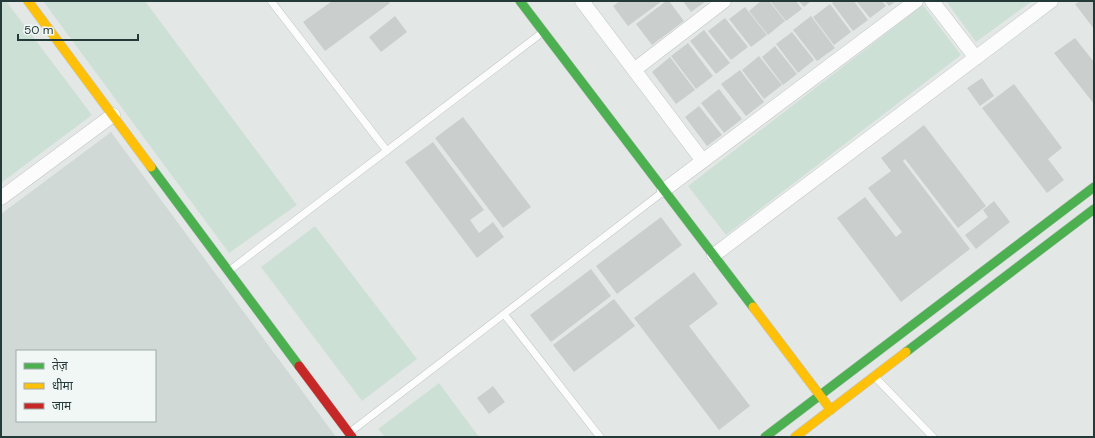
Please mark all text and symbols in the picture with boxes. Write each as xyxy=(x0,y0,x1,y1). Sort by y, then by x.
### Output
scale bar xyxy=(18,16,138,42)
text: 50 m xyxy=(24,22,53,38)
legend xyxy=(16,350,156,422)
text: तेज़ xyxy=(52,358,69,374)
text: धीमा xyxy=(52,378,74,394)
text: जाम xyxy=(52,398,72,414)

